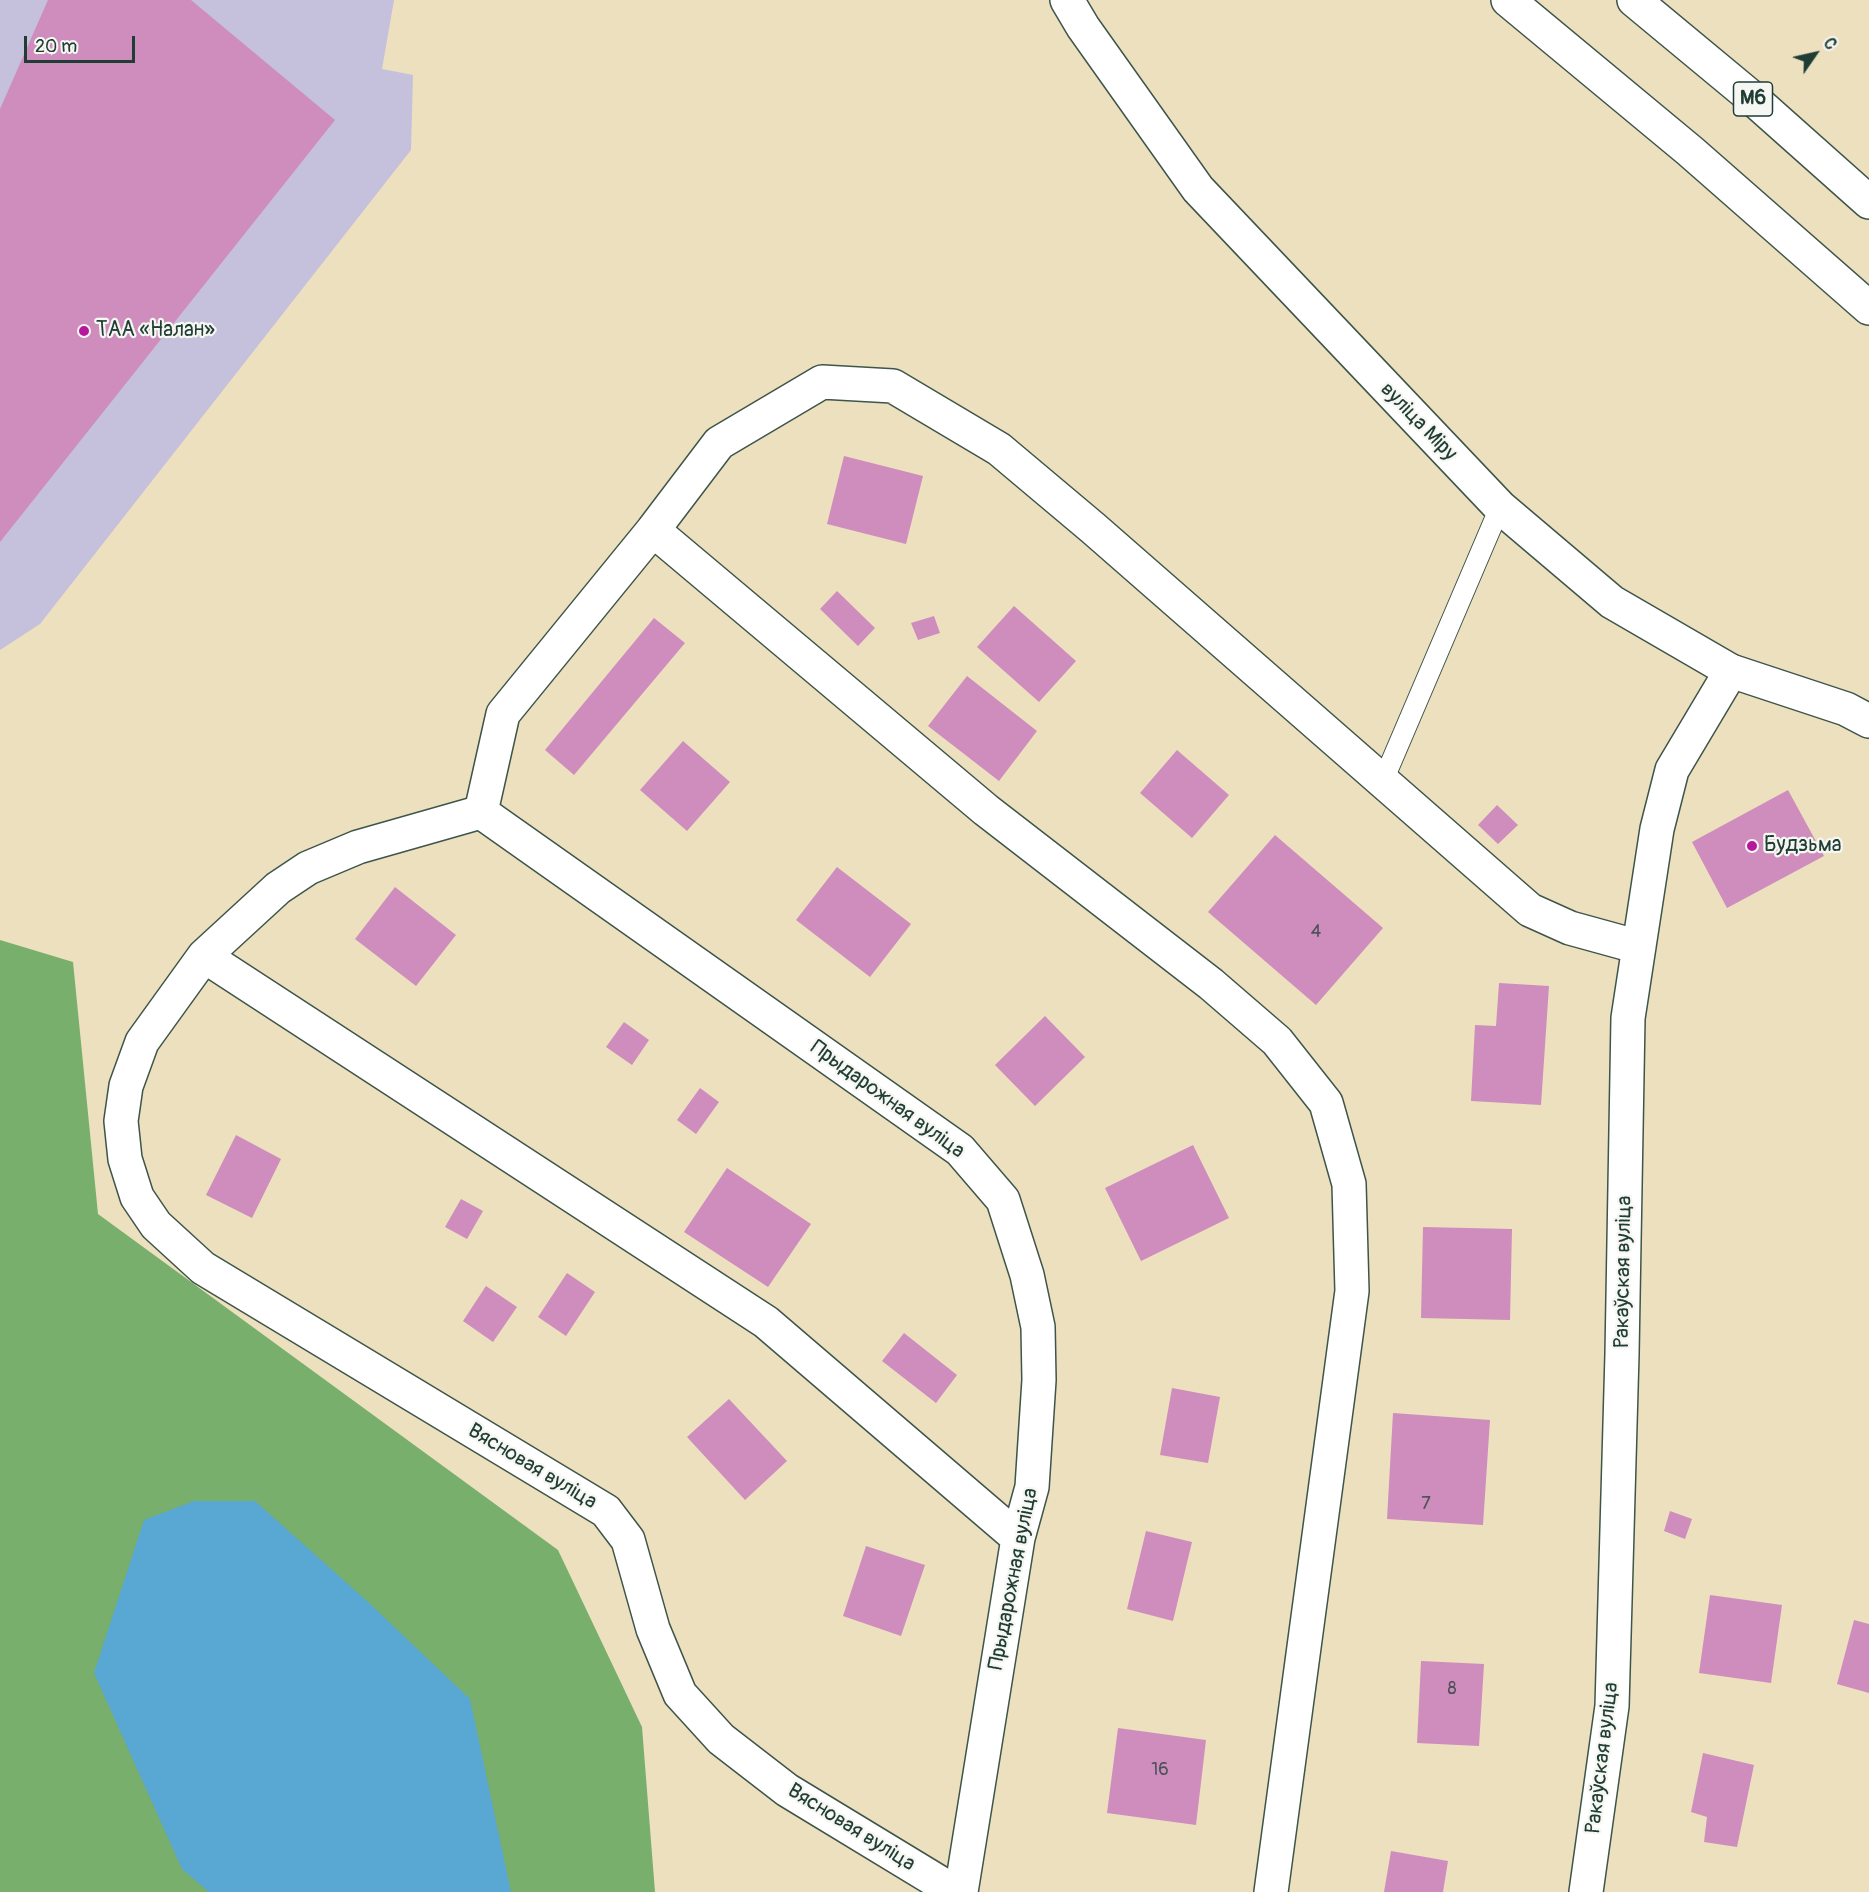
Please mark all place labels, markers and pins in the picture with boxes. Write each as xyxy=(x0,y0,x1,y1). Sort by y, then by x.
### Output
place label: ТАА «Налан» xyxy=(96,318,215,344)
marker: ТАА «Налан» xyxy=(77,324,91,338)
place label: Будзьма xyxy=(1764,833,1842,859)
marker: Будзьма xyxy=(1745,839,1759,853)

